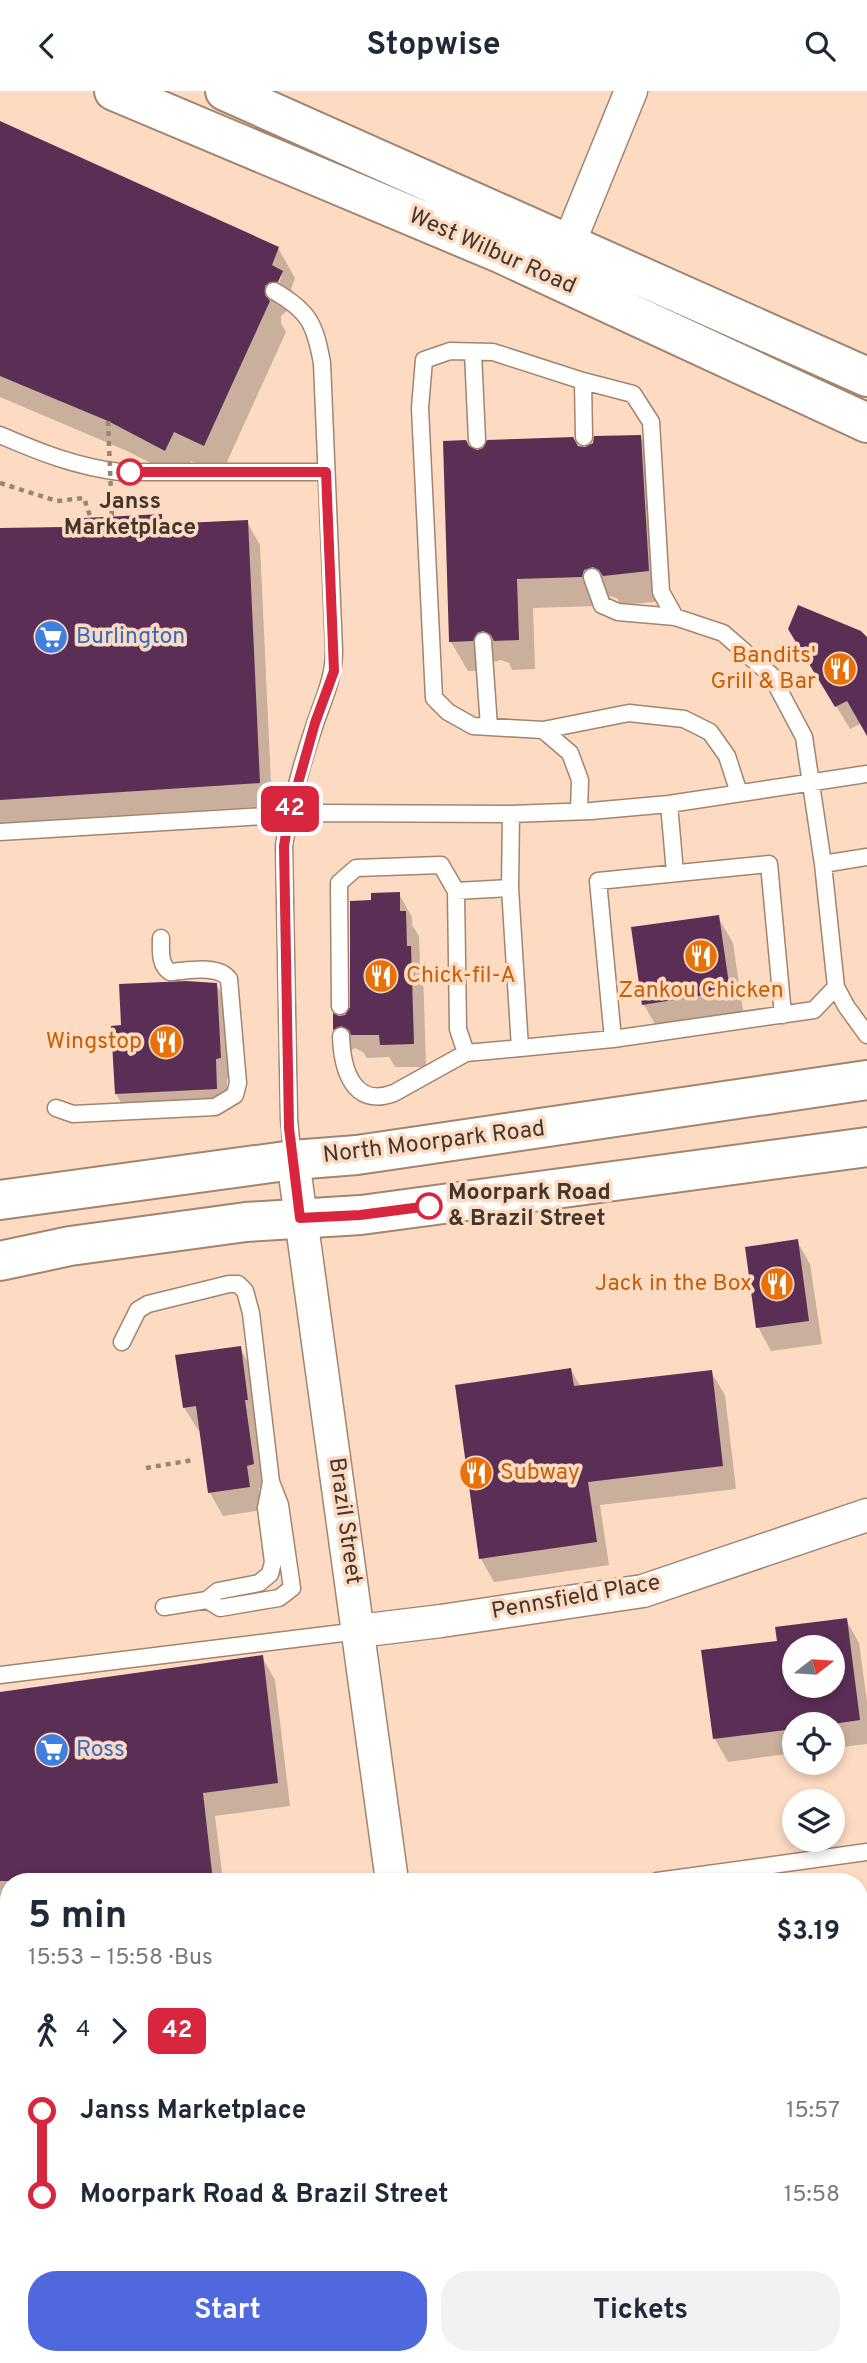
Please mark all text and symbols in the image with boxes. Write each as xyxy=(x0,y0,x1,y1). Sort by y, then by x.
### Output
text: Stopwise xyxy=(366,26,501,66)
icon: back xyxy=(28,27,66,65)
icon: search xyxy=(801,27,839,65)
street label: West Wilbur Road xyxy=(404,202,580,302)
marker: Janss Marketplace xyxy=(117,459,143,485)
place label: Janss Marketplace xyxy=(64,488,196,543)
supermarket icon: Burlington xyxy=(32,618,70,656)
place label: Burlington xyxy=(76,623,185,652)
place label: Bandits' Grill & Bar xyxy=(710,642,816,697)
restaurant icon: Bandits' Grill & Bar xyxy=(821,650,859,688)
line badge: 42 xyxy=(258,786,322,832)
text: 42 xyxy=(275,794,305,824)
restaurant icon: Zankou Chicken xyxy=(682,937,720,975)
restaurant icon: Chick-fil-A xyxy=(362,957,400,995)
place label: Chick-fil-A xyxy=(406,962,516,991)
place label: Zankou Chicken xyxy=(618,977,784,1006)
restaurant icon: Wingstop xyxy=(147,1023,185,1061)
place label: Wingstop xyxy=(46,1028,142,1057)
street label: North Moorpark Road xyxy=(321,1115,547,1171)
place label: Moorpark Road & Brazil Street xyxy=(448,1179,611,1234)
marker: Moorpark Road & Brazil Street xyxy=(416,1193,442,1219)
restaurant icon: Jack in the Box xyxy=(758,1265,796,1303)
place label: Jack in the Box xyxy=(595,1270,752,1299)
restaurant icon: Subway xyxy=(457,1454,495,1492)
street label: Brazil Street xyxy=(321,1456,367,1586)
place label: Subway xyxy=(500,1459,580,1488)
street label: Pennsfield Place xyxy=(489,1569,663,1627)
north arrow xyxy=(782,1635,845,1697)
map controls xyxy=(782,1635,845,1852)
button: locate xyxy=(782,1712,845,1775)
supermarket icon: Ross xyxy=(33,1731,71,1769)
place label: Ross xyxy=(76,1736,125,1765)
button: layers xyxy=(782,1789,845,1852)
text: 5 min xyxy=(28,1893,127,1942)
text: $3.19 xyxy=(777,1916,840,1949)
text: 15:53 – 15:58 · Bus xyxy=(28,1944,213,1973)
icon: walk xyxy=(28,2012,66,2050)
icon: forward xyxy=(100,2012,138,2050)
text: 4 xyxy=(76,2016,90,2045)
text: 42 xyxy=(162,2016,192,2046)
text: Janss Marketplace xyxy=(80,2095,306,2128)
text: 15:57 xyxy=(786,2097,840,2126)
text: Moorpark Road & Brazil Street xyxy=(80,2179,449,2212)
text: 15:58 xyxy=(784,2181,840,2210)
button: Start xyxy=(28,2271,427,2351)
button: Tickets xyxy=(441,2271,840,2351)

